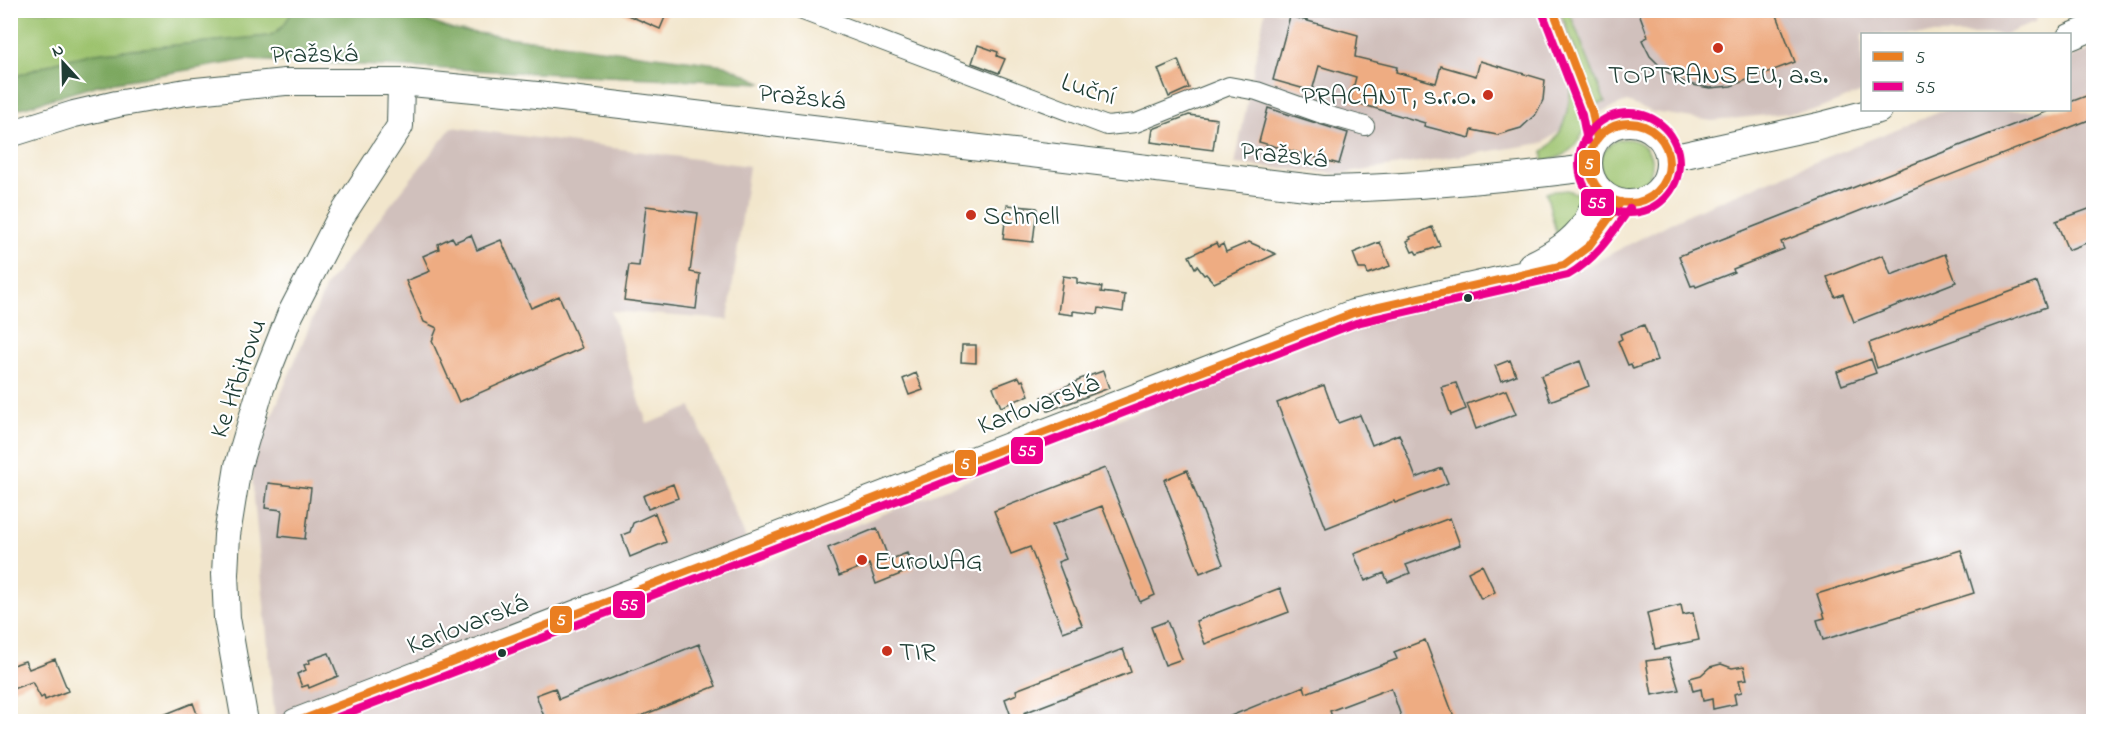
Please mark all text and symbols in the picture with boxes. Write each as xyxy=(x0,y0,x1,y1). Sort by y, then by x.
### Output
north arrow xyxy=(33,33,93,93)
legend xyxy=(1861,33,2071,111)
street label: Pražská xyxy=(270,35,358,76)
text: N xyxy=(49,38,68,64)
marker: TOPTRANS EU, a.s. xyxy=(1711,41,1725,55)
text: 5 xyxy=(1915,46,1925,72)
place label: TOPTRANS EU, a.s. xyxy=(1608,57,1828,96)
street label: Luční xyxy=(1056,64,1121,117)
street label: Pražská xyxy=(756,75,848,122)
text: 55 xyxy=(1915,76,1936,102)
place label: PRACANT, s.r.o. xyxy=(1301,78,1476,117)
marker: PRACANT, s.r.o. xyxy=(1481,88,1495,102)
street label: Pražská xyxy=(1238,133,1330,180)
line badge: 5 xyxy=(1578,149,1601,177)
text: 5 xyxy=(1584,153,1594,177)
line badge: 55 xyxy=(1580,188,1615,217)
text: 55 xyxy=(1588,192,1607,216)
place label: Schnell xyxy=(983,198,1060,237)
marker: Schnell xyxy=(964,208,978,222)
unlabelled marker xyxy=(1462,292,1474,304)
street label: Ke Hřbitovu xyxy=(201,314,278,444)
street label: Karlovarská xyxy=(973,364,1106,446)
line badge: 55 xyxy=(1010,436,1044,465)
text: 55 xyxy=(1018,440,1037,464)
line badge: 5 xyxy=(954,449,977,477)
text: 5 xyxy=(960,453,970,477)
place label: EuroWAG xyxy=(874,543,983,582)
marker: EuroWAG xyxy=(855,553,869,567)
street label: Karlovarská xyxy=(402,584,535,666)
line badge: 55 xyxy=(612,590,646,619)
text: 55 xyxy=(620,594,639,618)
line badge: 5 xyxy=(549,605,573,634)
text: 5 xyxy=(556,609,566,633)
place label: TIR xyxy=(899,634,936,673)
marker: TIR xyxy=(880,644,894,658)
unlabelled marker xyxy=(496,647,508,659)

